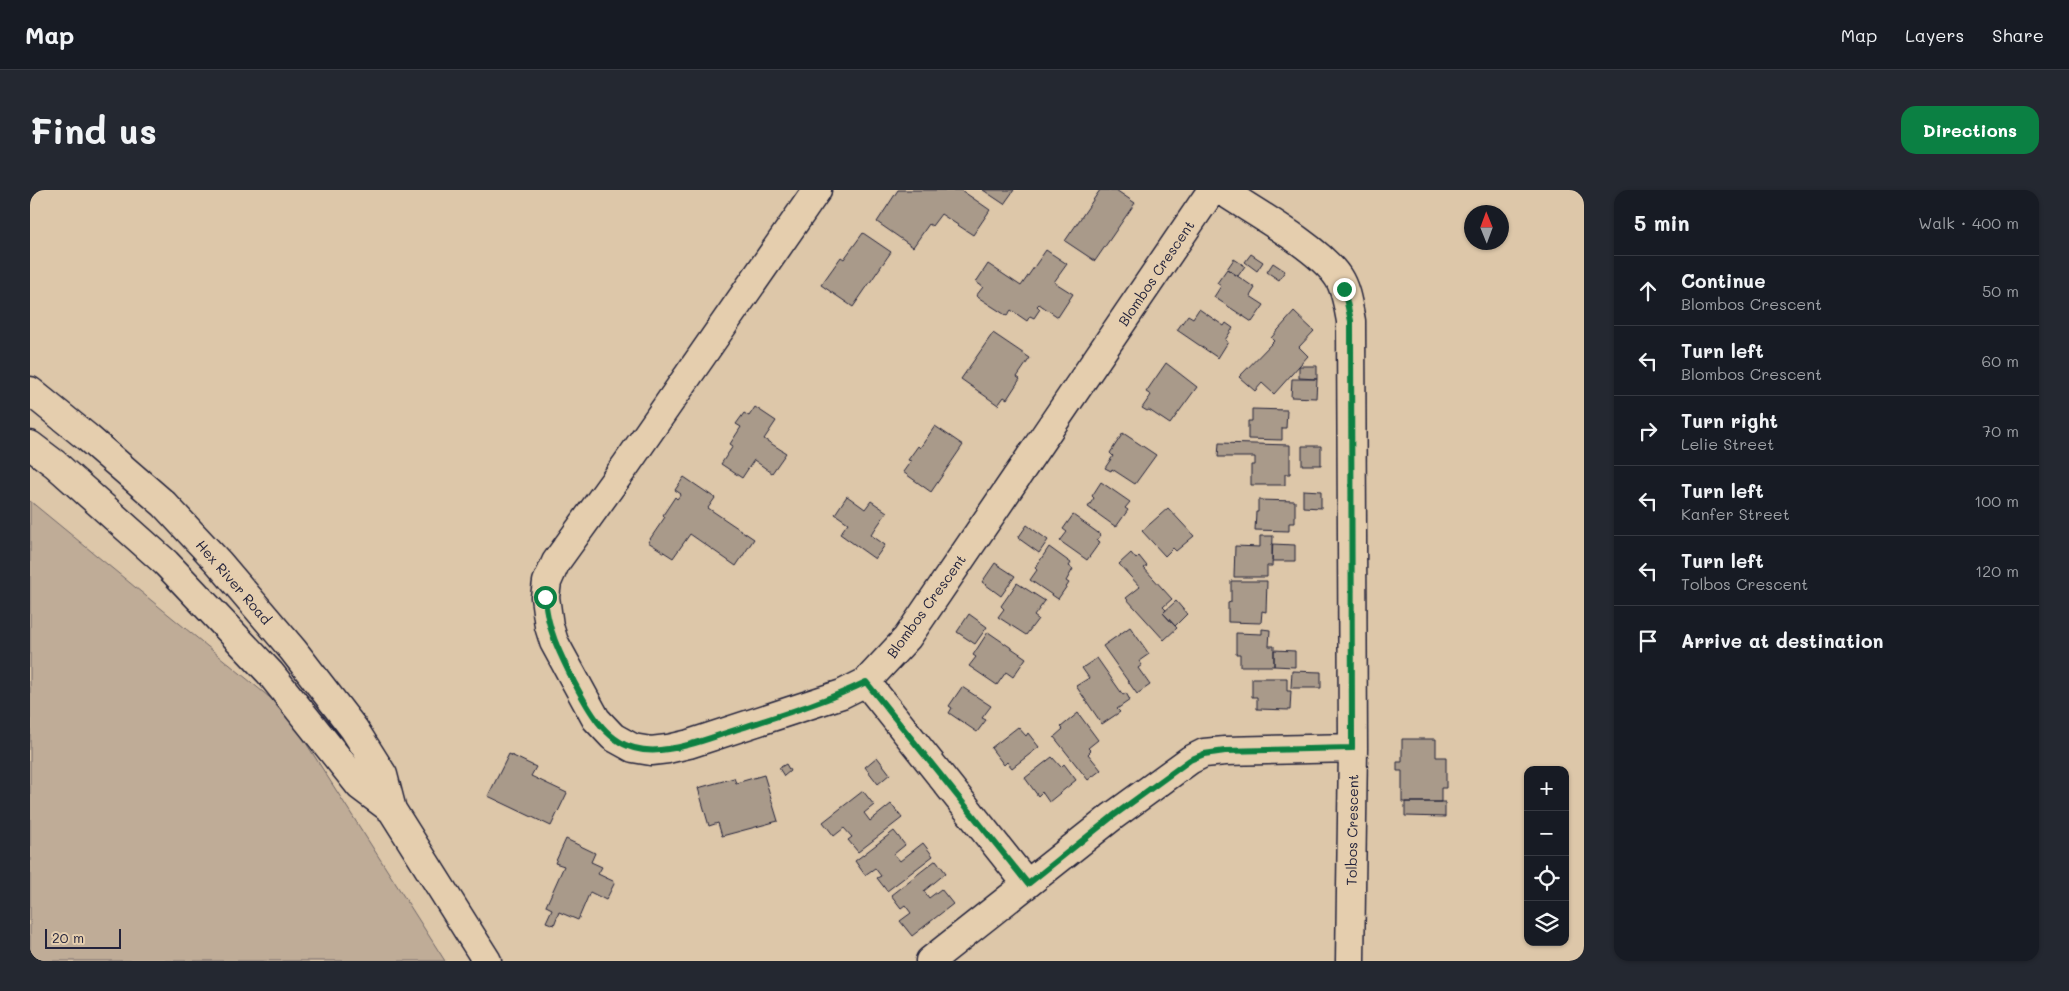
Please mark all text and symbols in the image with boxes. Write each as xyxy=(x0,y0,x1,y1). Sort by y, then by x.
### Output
text: Map xyxy=(25,19,74,50)
text: Map xyxy=(1841,23,1877,47)
text: Layers xyxy=(1905,23,1964,47)
text: Share xyxy=(1992,23,2044,47)
button: Directions xyxy=(1901,106,2039,154)
text: Find us xyxy=(30,107,157,153)
north arrow xyxy=(1464,205,1509,250)
text: 5 min xyxy=(1634,209,1690,236)
text: Walk · 400 m xyxy=(1918,212,2019,233)
street label: Blombos Crescent xyxy=(1114,217,1198,329)
text: Continue xyxy=(1681,268,1766,293)
icon: ahead xyxy=(1634,277,1662,305)
route end xyxy=(1333,278,1356,301)
text: 50 m xyxy=(1982,280,2019,301)
text: Blombos Crescent xyxy=(1681,293,1822,314)
text: Turn left xyxy=(1681,338,1764,363)
icon: left xyxy=(1634,347,1662,375)
text: 60 m xyxy=(1982,350,2019,371)
text: Blombos Crescent xyxy=(1681,363,1822,384)
text: Turn right xyxy=(1681,408,1778,433)
icon: right xyxy=(1634,417,1662,445)
text: 70 m xyxy=(1982,420,2019,441)
text: Lelie Street xyxy=(1681,433,1774,454)
text: Turn left xyxy=(1681,478,1764,503)
icon: left xyxy=(1634,487,1662,515)
text: 100 m xyxy=(1974,490,2019,511)
text: Kanfer Street xyxy=(1681,503,1790,524)
street label: Hex River Road xyxy=(192,536,276,628)
text: Turn left xyxy=(1681,548,1764,573)
street label: Blombos Crescent xyxy=(882,550,970,662)
icon: left xyxy=(1634,557,1662,585)
text: 120 m xyxy=(1975,560,2019,581)
text: Tolbos Crescent xyxy=(1681,573,1808,594)
route start xyxy=(534,586,557,609)
icon: arrive xyxy=(1634,627,1662,655)
text: Arrive at destination xyxy=(1681,628,1884,653)
map controls xyxy=(1524,766,1569,946)
button: + xyxy=(1524,766,1569,811)
street label: Tolbos Crescent xyxy=(1342,774,1362,886)
button: − xyxy=(1524,811,1569,856)
button: locate xyxy=(1524,856,1569,901)
button: layers xyxy=(1524,901,1569,946)
scale bar xyxy=(45,926,121,949)
text: 20 m xyxy=(52,928,84,947)

